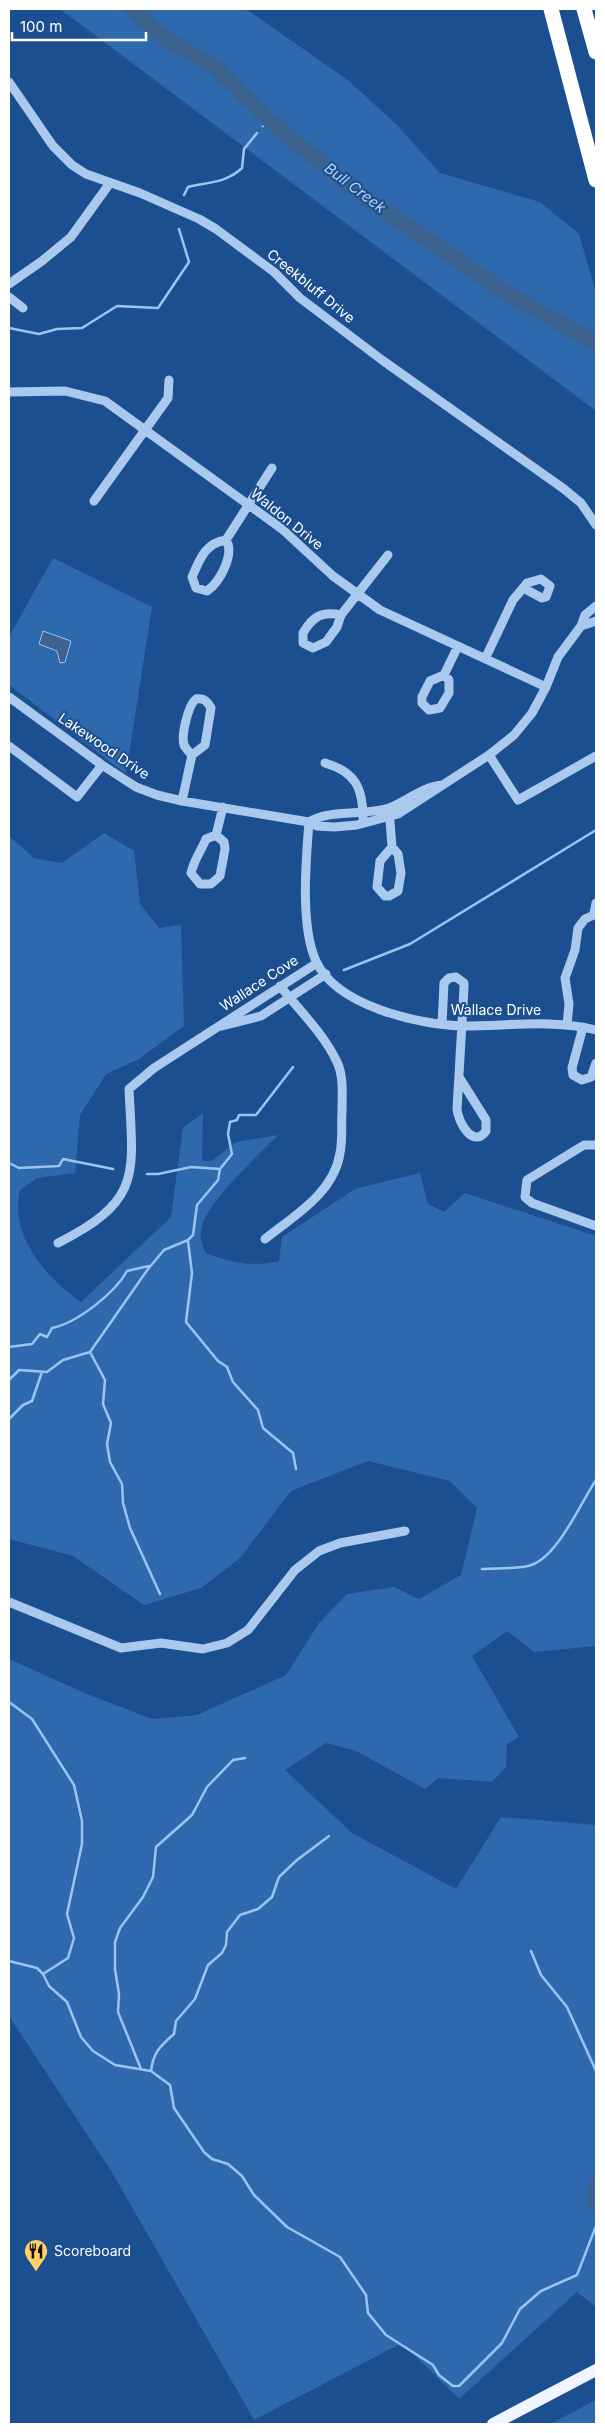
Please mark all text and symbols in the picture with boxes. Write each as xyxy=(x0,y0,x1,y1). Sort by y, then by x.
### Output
scale bar xyxy=(12,10,146,42)
text: 100 m xyxy=(20,17,62,36)
water label: Bull Creek xyxy=(321,158,390,217)
street label: Creekbluff Drive xyxy=(264,245,359,326)
street label: Waldon Drive xyxy=(248,484,327,553)
street label: Lakewood Drive xyxy=(55,709,153,782)
street label: Wallace Cove xyxy=(216,951,301,1014)
street label: Wallace Drive xyxy=(451,1001,541,1018)
restaurant icon: Scoreboard xyxy=(23,2238,49,2272)
place label: Scoreboard xyxy=(54,2242,131,2259)

